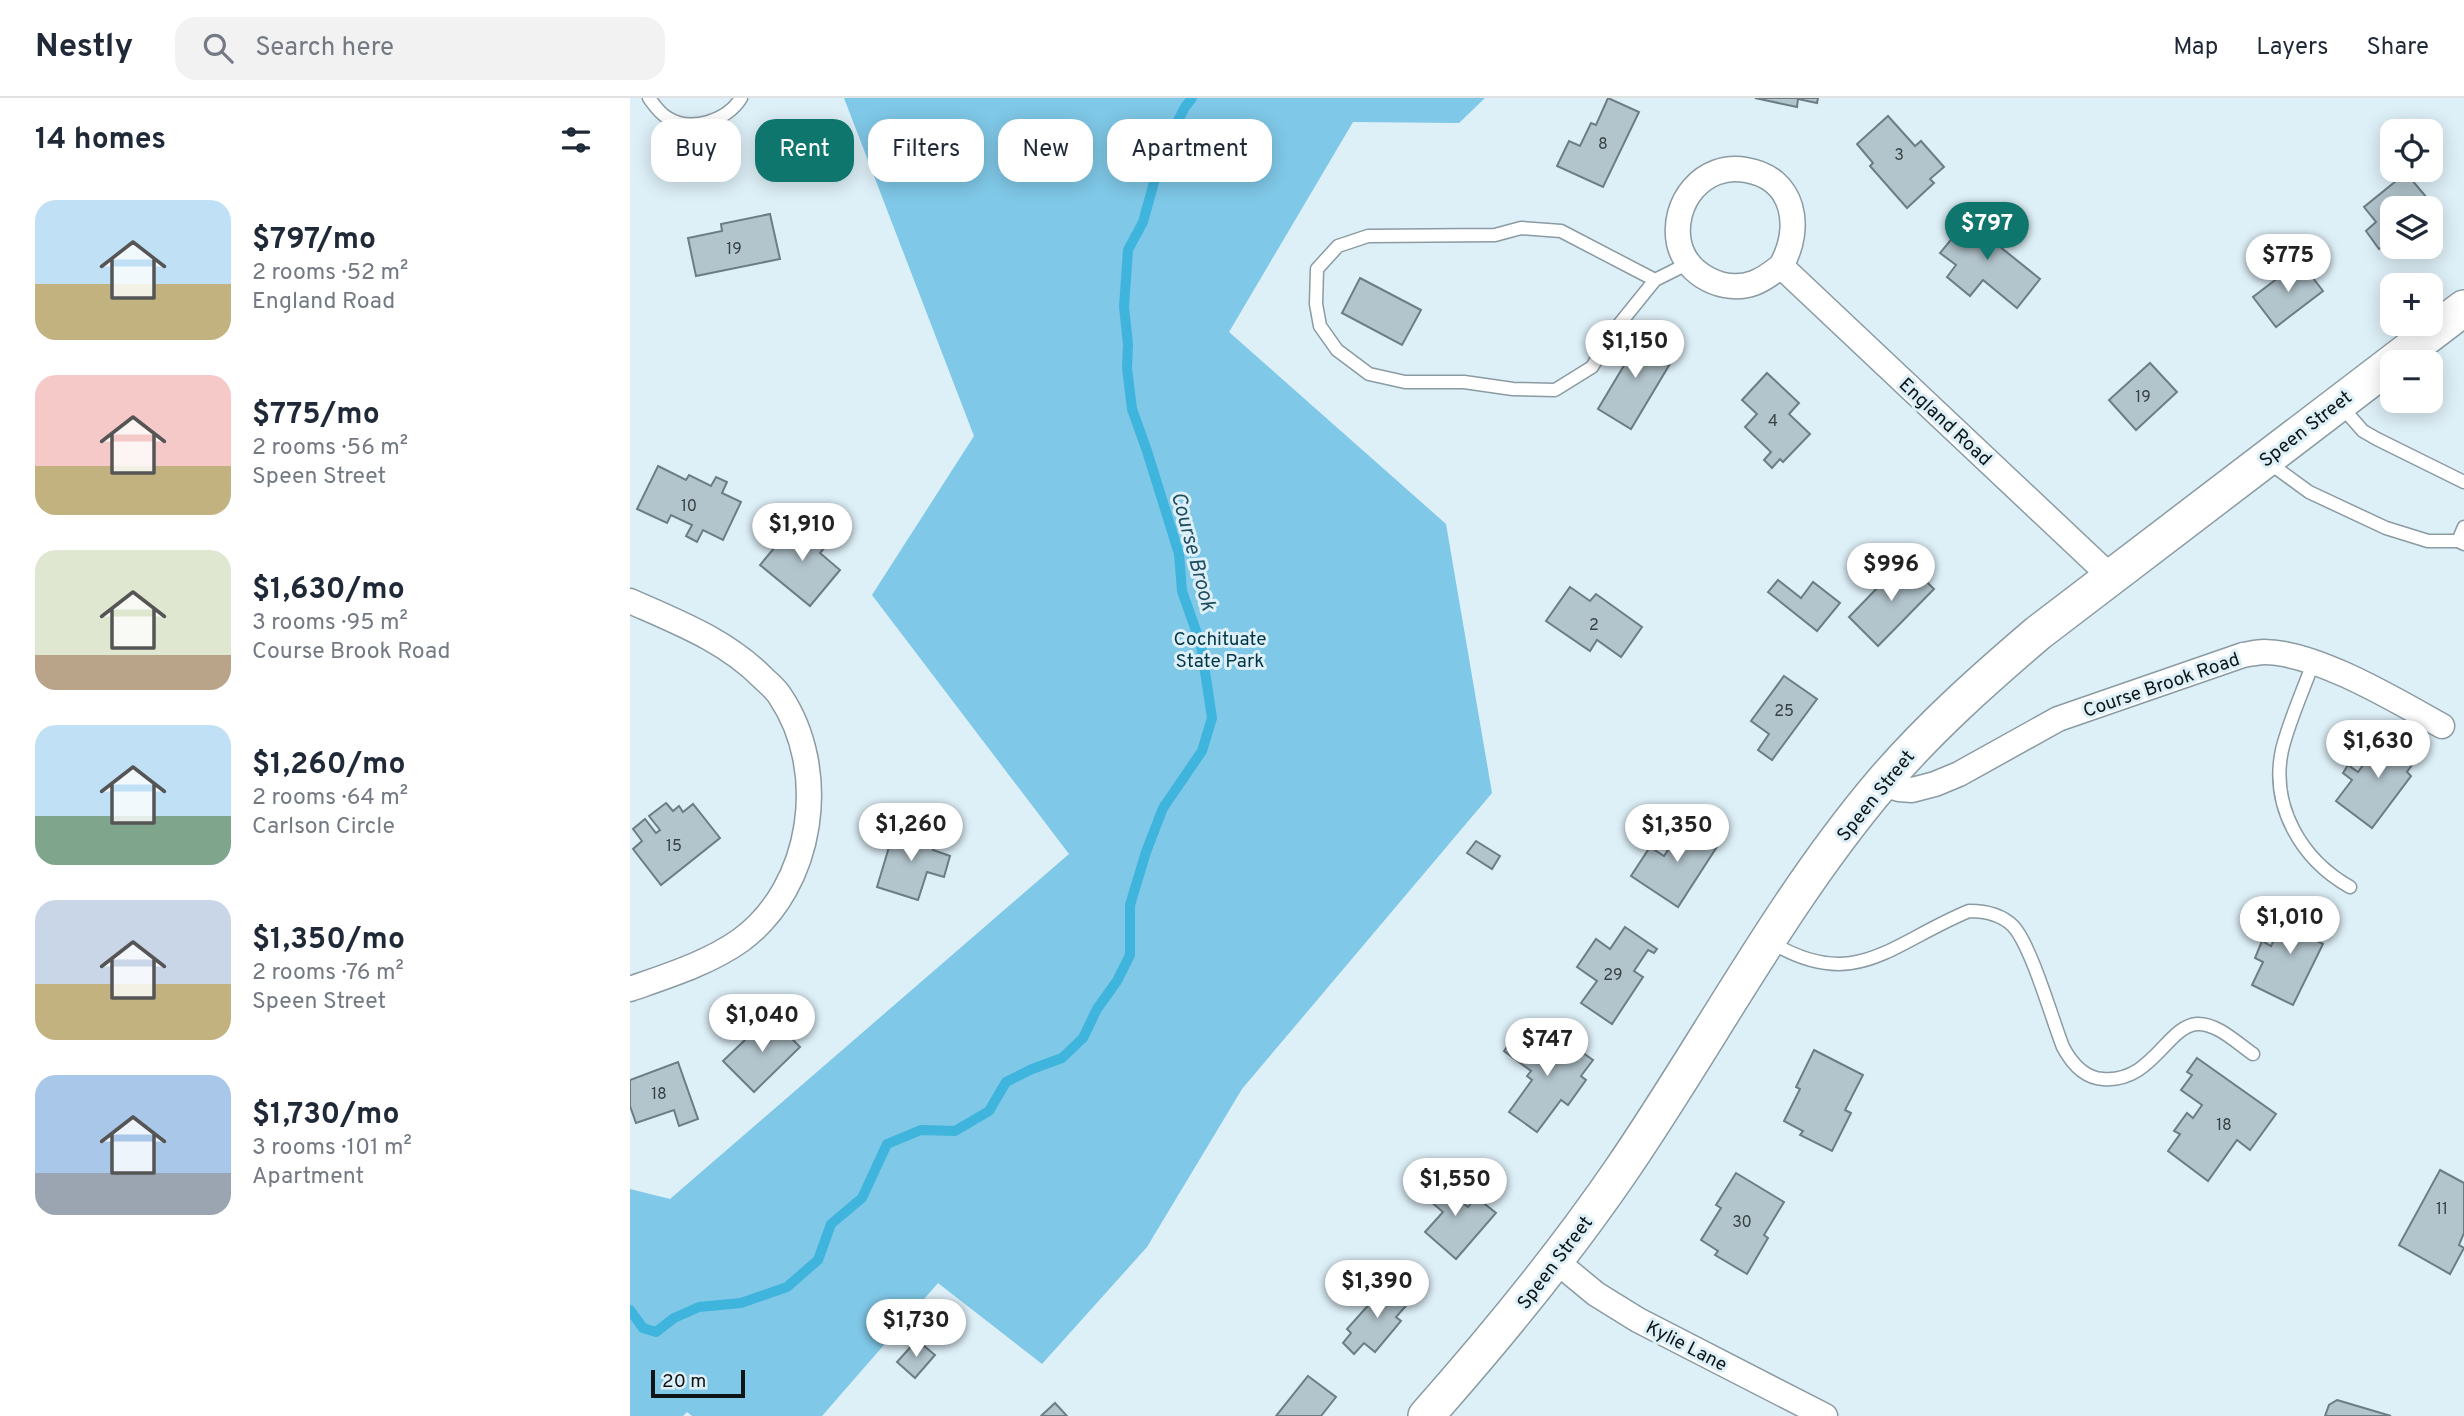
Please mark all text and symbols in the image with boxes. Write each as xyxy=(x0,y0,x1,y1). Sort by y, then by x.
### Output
search box xyxy=(175,17,665,80)
text: Nestly xyxy=(35,27,133,69)
icon: search xyxy=(199,29,237,67)
text: Search here xyxy=(255,32,394,65)
text: Map xyxy=(2173,33,2218,63)
text: Layers xyxy=(2256,33,2328,63)
text: Share xyxy=(2366,33,2429,63)
chip: Buy xyxy=(651,119,741,182)
chip: Rent xyxy=(755,119,854,182)
chip: Filters xyxy=(868,119,984,182)
chip: New xyxy=(998,119,1093,182)
chip: Apartment xyxy=(1107,119,1272,182)
map controls xyxy=(2380,119,2443,413)
button: locate xyxy=(2380,119,2443,182)
icon: filters xyxy=(557,121,595,159)
text: 14 homes xyxy=(35,122,166,159)
house number: 8 xyxy=(1598,135,1608,155)
house number: 3 xyxy=(1894,146,1904,166)
button: layers xyxy=(2380,196,2443,259)
pin: $797 xyxy=(1946,202,2028,262)
text: $797 xyxy=(1961,210,2013,239)
text: $797/mo xyxy=(252,222,376,259)
icon: home xyxy=(91,228,175,312)
pin: $775 xyxy=(2247,234,2329,294)
house number: 19 xyxy=(726,240,742,260)
text: $775 xyxy=(2262,242,2314,271)
text: 2 rooms · 52 m² xyxy=(252,259,408,288)
button: + xyxy=(2380,273,2443,336)
text: England Road xyxy=(252,288,395,317)
pin: $1,150 xyxy=(1578,320,1692,380)
text: $1,150 xyxy=(1601,328,1669,357)
button: − xyxy=(2380,350,2443,413)
street label: England Road xyxy=(1893,373,1996,472)
street label: Speen Street xyxy=(2255,386,2357,473)
house number: 19 xyxy=(2135,388,2151,408)
text: $775/mo xyxy=(252,397,380,434)
icon: home xyxy=(91,403,175,487)
house number: 4 xyxy=(1768,412,1778,432)
text: 2 rooms · 56 m² xyxy=(252,434,408,463)
text: Speen Street xyxy=(252,463,386,492)
water label: Course Brook xyxy=(1164,489,1221,614)
house number: 10 xyxy=(681,497,697,517)
pin: $1,910 xyxy=(745,504,859,563)
text: $1,910 xyxy=(768,511,836,540)
pin: $996 xyxy=(1850,544,1932,603)
text: $996 xyxy=(1863,551,1919,580)
text: $1,630/mo xyxy=(252,572,405,609)
icon: home xyxy=(91,578,175,662)
text: 3 rooms · 95 m² xyxy=(252,609,408,638)
house number: 2 xyxy=(1589,616,1599,636)
park label: Cochituate State Park xyxy=(1174,628,1266,674)
text: Course Brook Road xyxy=(252,638,450,667)
street label: Course Brook Road xyxy=(2080,648,2243,724)
house number: 25 xyxy=(1774,702,1794,722)
pin: $1,630 xyxy=(2321,720,2435,780)
text: $1,630 xyxy=(2342,728,2414,757)
street label: Speen Street xyxy=(1832,746,1921,847)
text: $1,260/mo xyxy=(252,747,406,784)
icon: home xyxy=(91,753,175,837)
text: 2 rooms · 64 m² xyxy=(252,784,408,813)
pin: $1,260 xyxy=(854,804,968,863)
pin: $1,350 xyxy=(1620,804,1734,864)
text: $1,260 xyxy=(875,811,947,840)
text: $1,350 xyxy=(1641,812,1713,841)
text: Carlson Circle xyxy=(252,813,395,842)
house number: 15 xyxy=(666,837,682,857)
pin: $1,010 xyxy=(2233,896,2347,956)
text: $1,010 xyxy=(2256,904,2324,933)
text: $1,350/mo xyxy=(252,922,405,959)
icon: home xyxy=(91,928,175,1012)
text: 2 rooms · 76 m² xyxy=(252,959,404,988)
house number: 29 xyxy=(1603,966,1623,986)
text: Speen Street xyxy=(252,988,386,1017)
pin: $1,040 xyxy=(705,995,819,1054)
text: $1,040 xyxy=(725,1002,799,1031)
pin: $747 xyxy=(1506,1018,1588,1078)
text: $747 xyxy=(1521,1026,1573,1055)
house number: 18 xyxy=(651,1085,667,1105)
text: $1,730/mo xyxy=(252,1097,399,1134)
icon: home xyxy=(91,1103,175,1187)
house number: 18 xyxy=(2216,1116,2232,1136)
text: 3 rooms · 101 m² xyxy=(252,1134,412,1163)
pin: $1,550 xyxy=(1398,1158,1512,1218)
text: Apartment xyxy=(252,1163,364,1192)
text: $1,550 xyxy=(1419,1166,1491,1195)
house number: 11 xyxy=(2436,1200,2448,1220)
street label: Speen Street xyxy=(1513,1212,1599,1315)
house number: 30 xyxy=(1732,1213,1752,1233)
pin: $1,390 xyxy=(1320,1260,1434,1320)
text: $1,390 xyxy=(1341,1268,1413,1297)
pin: $1,730 xyxy=(859,1300,973,1359)
text: $1,730 xyxy=(882,1307,950,1336)
street label: Kylie Lane xyxy=(1641,1316,1731,1378)
scale bar xyxy=(651,1367,746,1399)
text: 20 m xyxy=(662,1370,706,1394)

